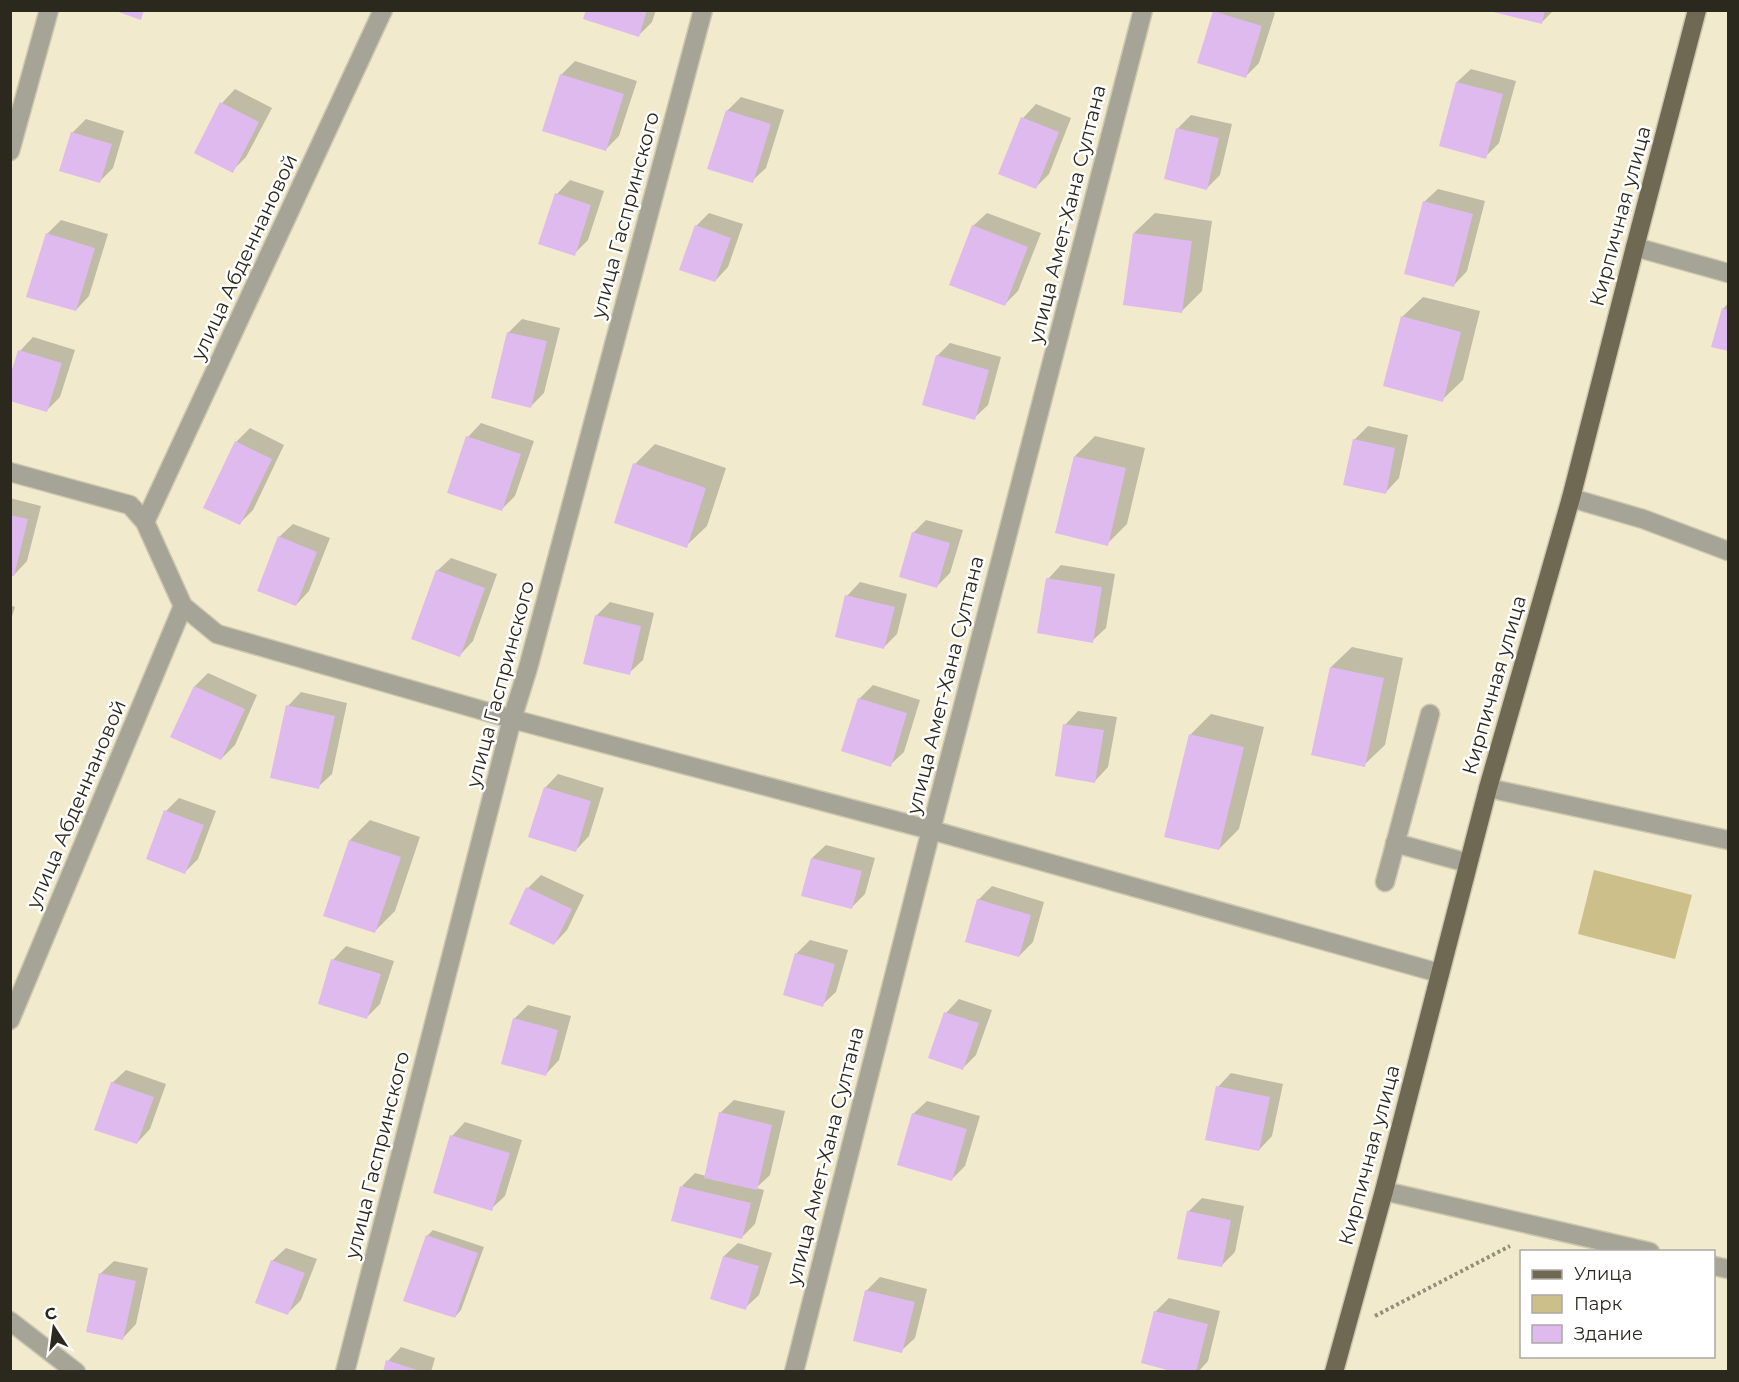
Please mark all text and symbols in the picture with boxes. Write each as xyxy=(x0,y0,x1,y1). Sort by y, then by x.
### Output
street label: улица Амет-Хана Султана xyxy=(1023,82,1111,347)
street label: улица Гаспринского xyxy=(586,109,664,322)
street label: Кирпичная улица xyxy=(1584,123,1656,309)
street label: улица Абденнановой xyxy=(185,150,302,365)
street label: улица Амет-Хана Султана xyxy=(901,553,989,818)
street label: улица Гаспринского xyxy=(461,578,539,791)
street label: Кирпичная улица xyxy=(1457,593,1531,777)
street label: улица Абденнановой xyxy=(21,696,131,913)
street label: улица Амет-Хана Султана xyxy=(781,1024,869,1289)
street label: улица Гаспринского xyxy=(339,1049,414,1262)
street label: Кирпичная улица xyxy=(1333,1062,1405,1248)
legend xyxy=(1520,1250,1715,1358)
text: Улица xyxy=(1574,1263,1632,1285)
text: Парк xyxy=(1574,1293,1623,1315)
north arrow xyxy=(24,1298,84,1358)
text: С xyxy=(43,1303,59,1324)
text: Здание xyxy=(1574,1323,1643,1345)

